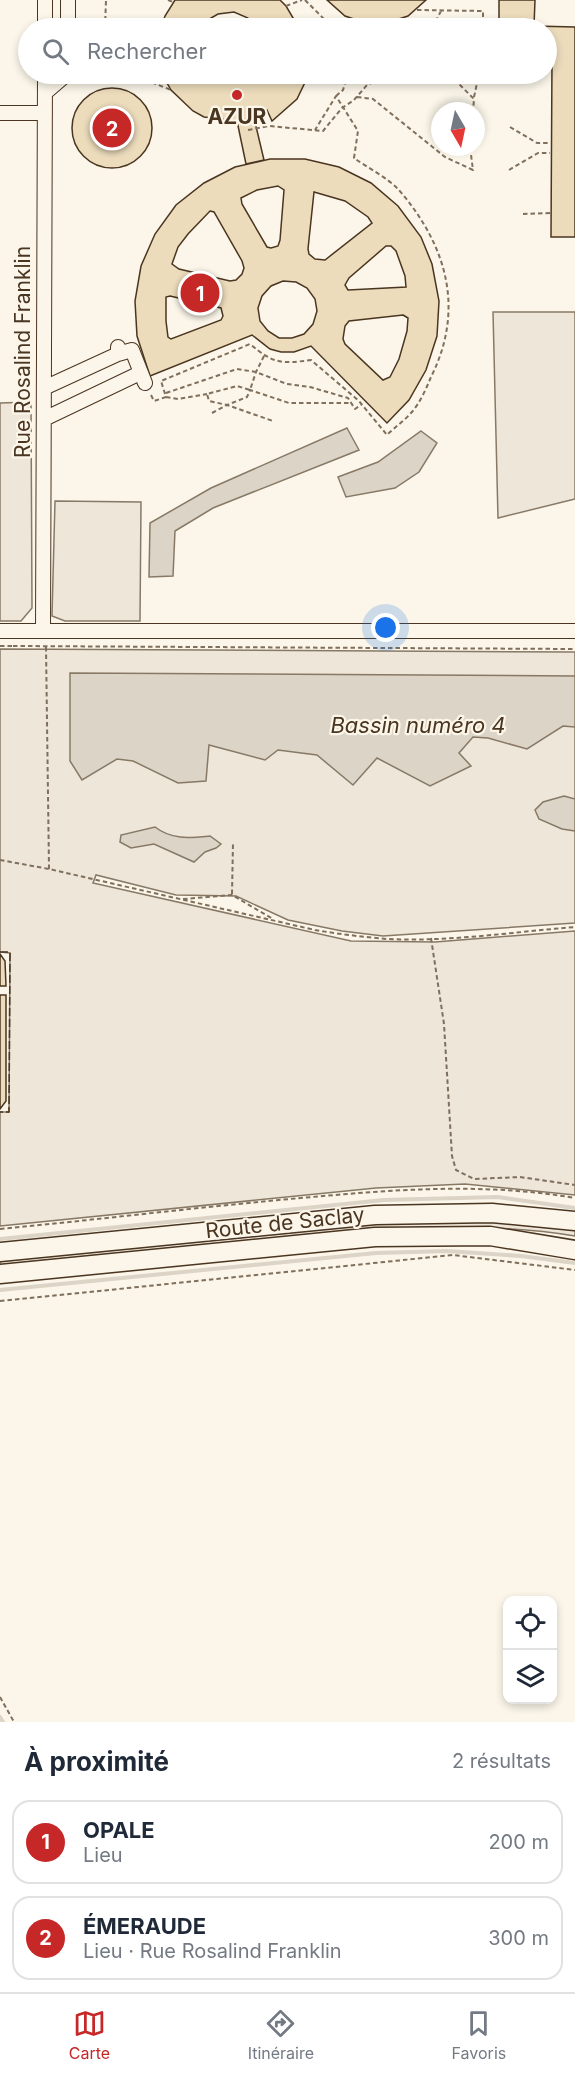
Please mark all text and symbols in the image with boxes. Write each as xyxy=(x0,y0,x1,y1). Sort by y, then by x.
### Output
search box xyxy=(18,18,557,84)
icon: search xyxy=(39,35,72,68)
text: Rechercher xyxy=(87,38,207,64)
marker: AZUR xyxy=(230,88,244,102)
north arrow xyxy=(431,102,485,156)
place label: AZUR xyxy=(208,104,267,129)
pin: 2 xyxy=(92,106,132,150)
street label: Rue Rosalind Franklin xyxy=(10,246,35,458)
pin: 1 xyxy=(180,270,220,316)
your location xyxy=(371,613,400,642)
water label: Bassin numéro 4 xyxy=(330,712,506,738)
street label: Route de Saclay xyxy=(204,1202,366,1243)
map controls xyxy=(503,1596,557,1704)
button: locate xyxy=(503,1596,557,1650)
button: layers xyxy=(503,1650,557,1704)
text: À proximité xyxy=(24,1746,169,1777)
text: 2 résultats xyxy=(452,1749,551,1773)
text: OPALE xyxy=(83,1817,155,1843)
text: 1 xyxy=(41,1830,50,1854)
text: 200 m xyxy=(488,1830,549,1854)
text: Lieu xyxy=(83,1843,123,1867)
text: ÉMERAUDE xyxy=(83,1913,206,1939)
text: 2 xyxy=(39,1926,52,1950)
text: 300 m xyxy=(488,1926,549,1950)
text: Lieu · Rue Rosalind Franklin xyxy=(83,1939,342,1963)
tab: Carte xyxy=(69,2007,110,2063)
tab: Itinéraire xyxy=(248,2007,314,2063)
tab: Favoris xyxy=(452,2007,506,2063)

